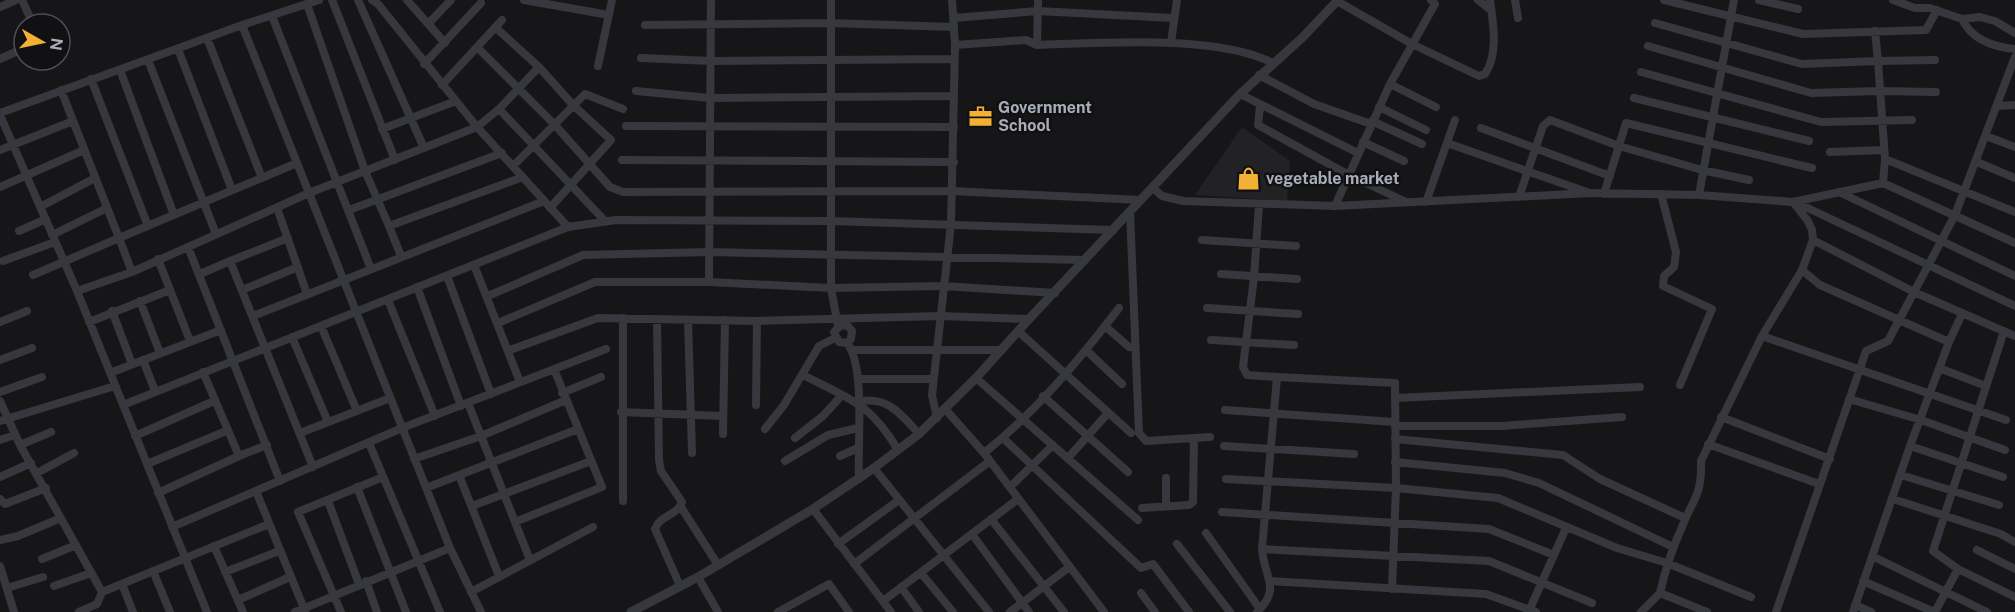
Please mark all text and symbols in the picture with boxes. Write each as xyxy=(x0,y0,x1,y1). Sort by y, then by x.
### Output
north arrow xyxy=(12,12,72,72)
text: N xyxy=(46,37,67,52)
place label: Government School xyxy=(998,98,1092,135)
office icon: Government School xyxy=(967,103,993,129)
shop icon: vegetable market xyxy=(1235,165,1261,191)
place label: vegetable market xyxy=(1266,169,1400,188)

